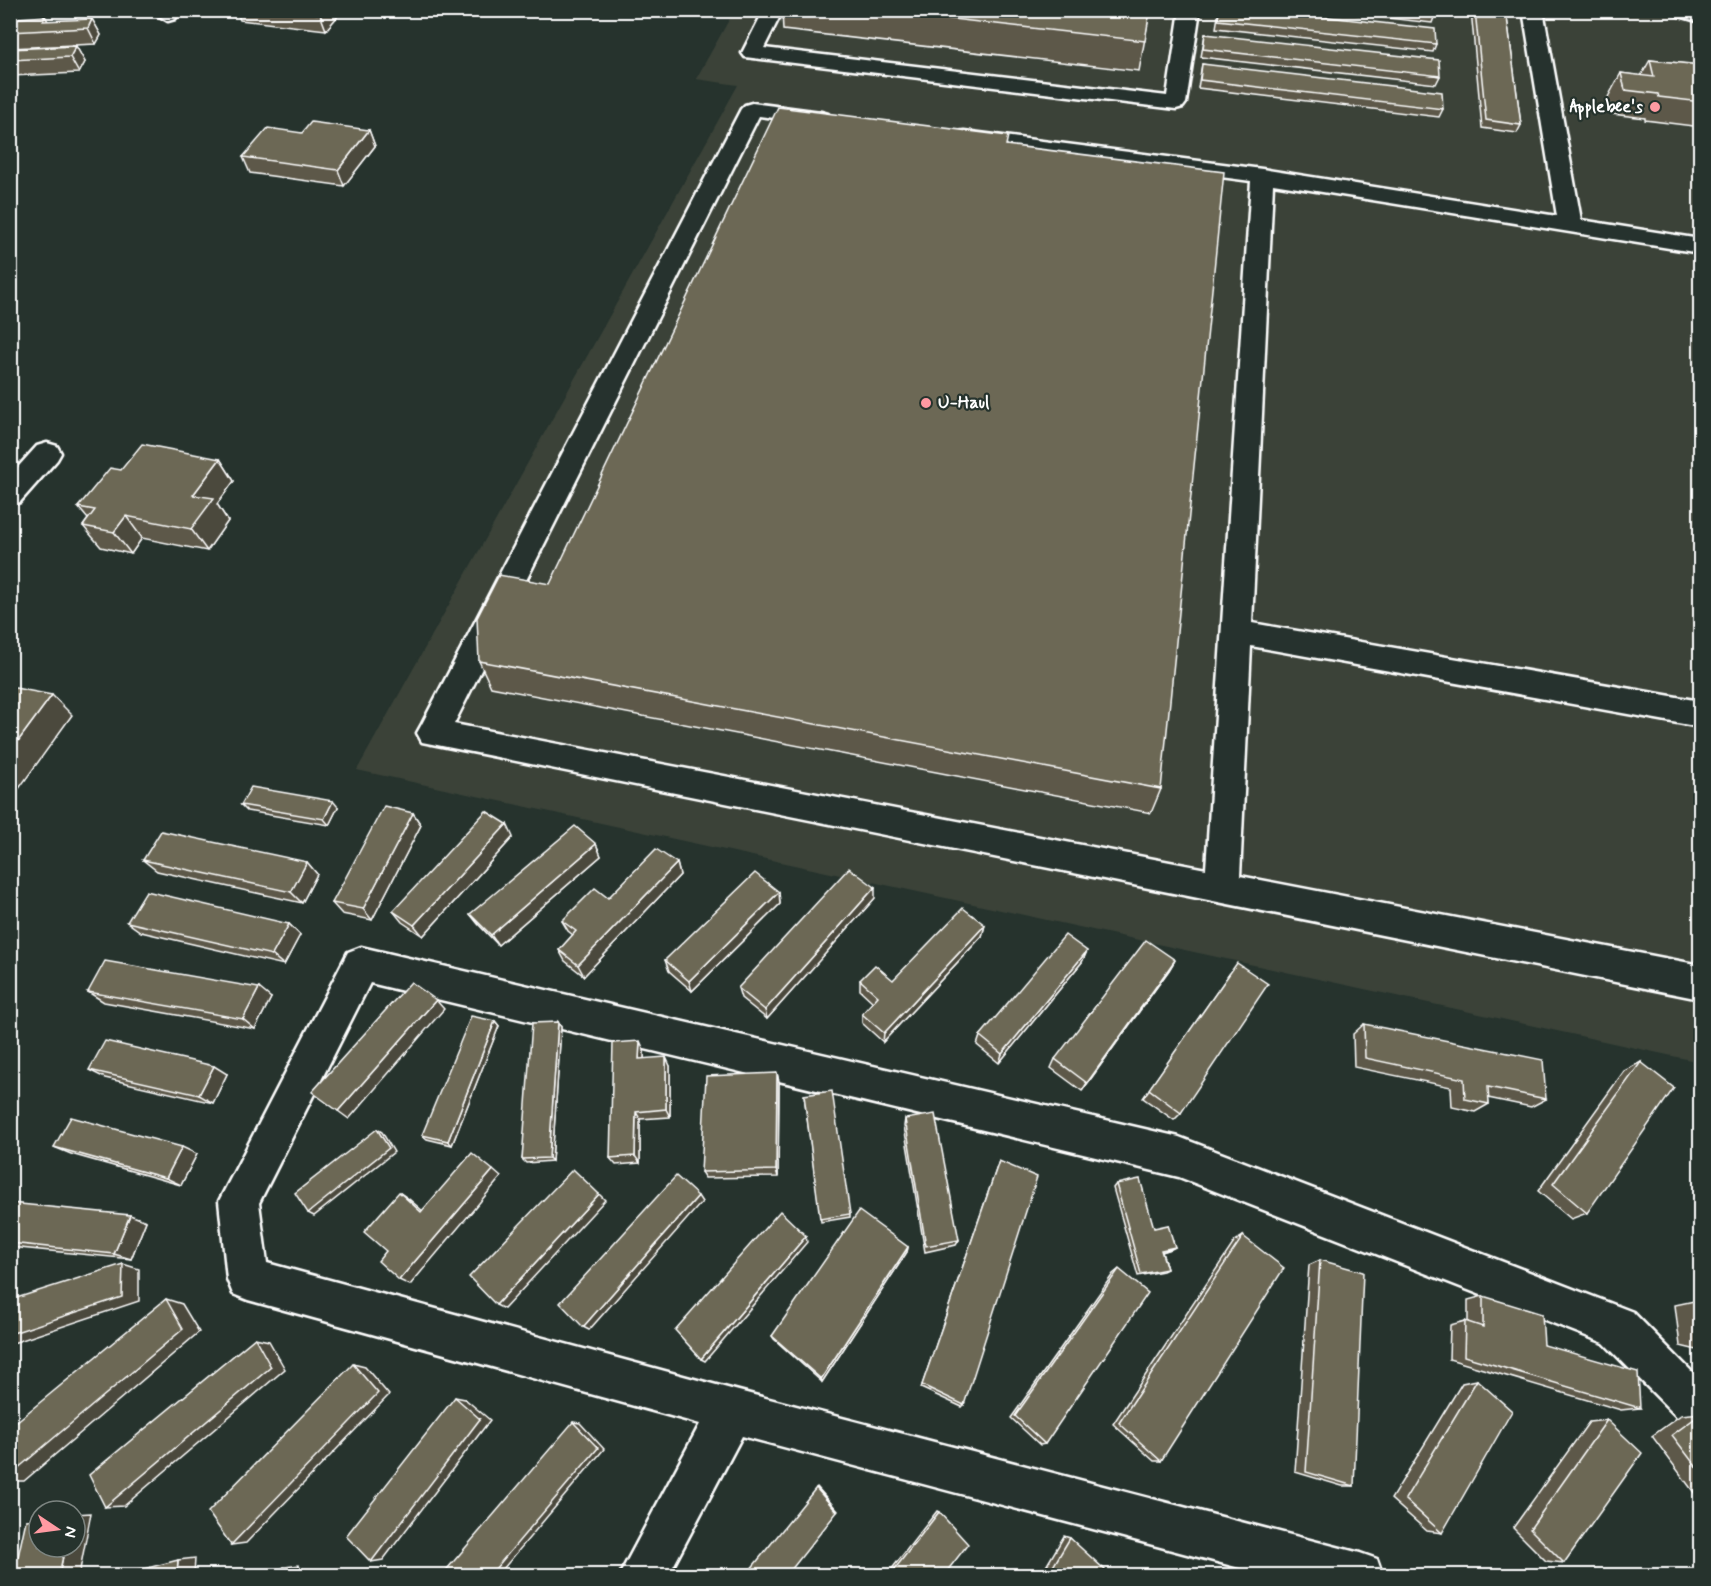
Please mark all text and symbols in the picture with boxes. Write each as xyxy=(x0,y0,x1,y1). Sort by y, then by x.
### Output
place label: Applebee's xyxy=(1569,95,1643,120)
marker: Applebee's xyxy=(1648,100,1662,114)
place label: U-Haul xyxy=(938,391,990,415)
marker: U-Haul xyxy=(919,396,933,410)
north arrow xyxy=(27,1499,87,1559)
text: N xyxy=(59,1524,82,1540)

